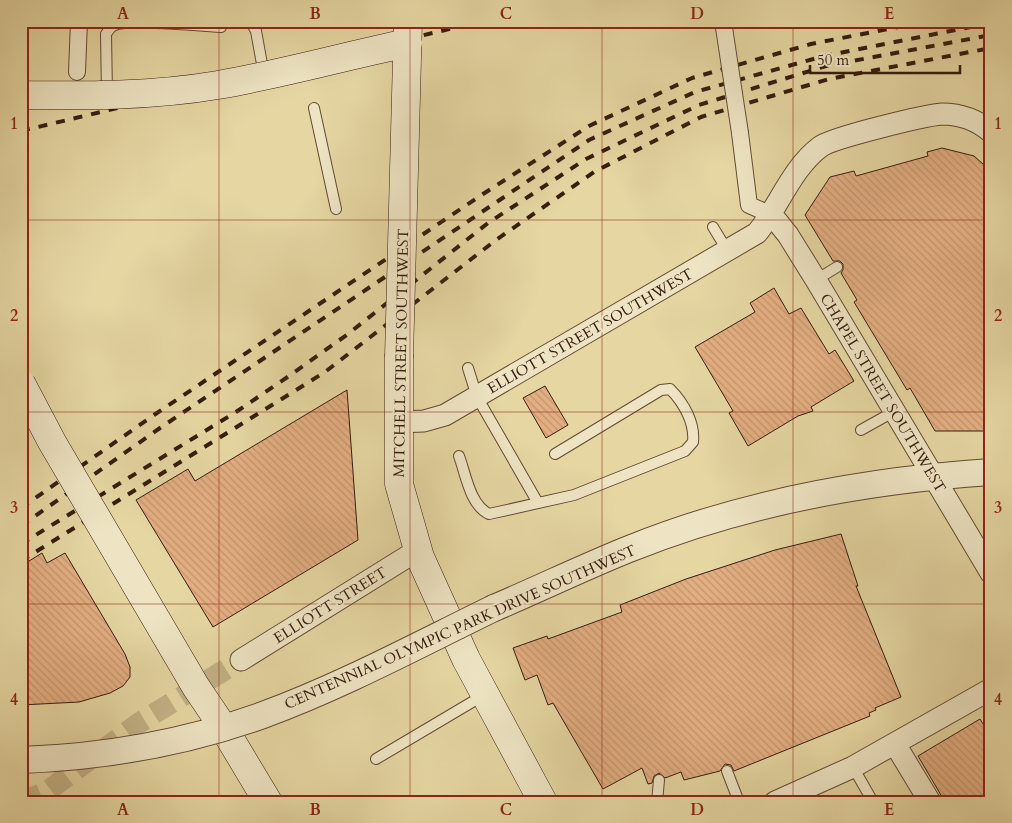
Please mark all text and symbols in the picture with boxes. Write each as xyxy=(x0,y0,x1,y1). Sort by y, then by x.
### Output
text: A xyxy=(117,3,129,25)
text: B xyxy=(309,3,321,25)
text: C xyxy=(500,3,512,25)
text: D xyxy=(690,3,704,25)
text: E xyxy=(884,3,894,25)
scale bar xyxy=(810,42,960,74)
text: 50 m xyxy=(817,50,849,70)
text: 1 xyxy=(10,113,18,135)
text: 1 xyxy=(994,113,1002,135)
street label: MITCHELL STREET SOUTHWEST xyxy=(389,228,413,478)
street label: ELLIOTT STREET SOUTHWEST xyxy=(483,264,697,398)
street label: CHAPEL STREET SOUTHWEST xyxy=(815,290,951,496)
text: 2 xyxy=(10,305,18,327)
text: 2 xyxy=(994,305,1002,327)
text: 3 xyxy=(10,497,18,519)
text: 3 xyxy=(994,497,1002,519)
street label: CENTENNIAL OLYMPIC PARK DRIVE SOUTHWEST xyxy=(281,540,639,714)
street label: ELLIOTT STREET xyxy=(270,562,390,648)
text: 4 xyxy=(10,689,18,711)
text: 4 xyxy=(994,689,1002,711)
text: A xyxy=(117,799,129,821)
text: B xyxy=(309,799,321,821)
text: C xyxy=(500,799,512,821)
text: D xyxy=(690,799,704,821)
text: E xyxy=(884,799,894,821)

